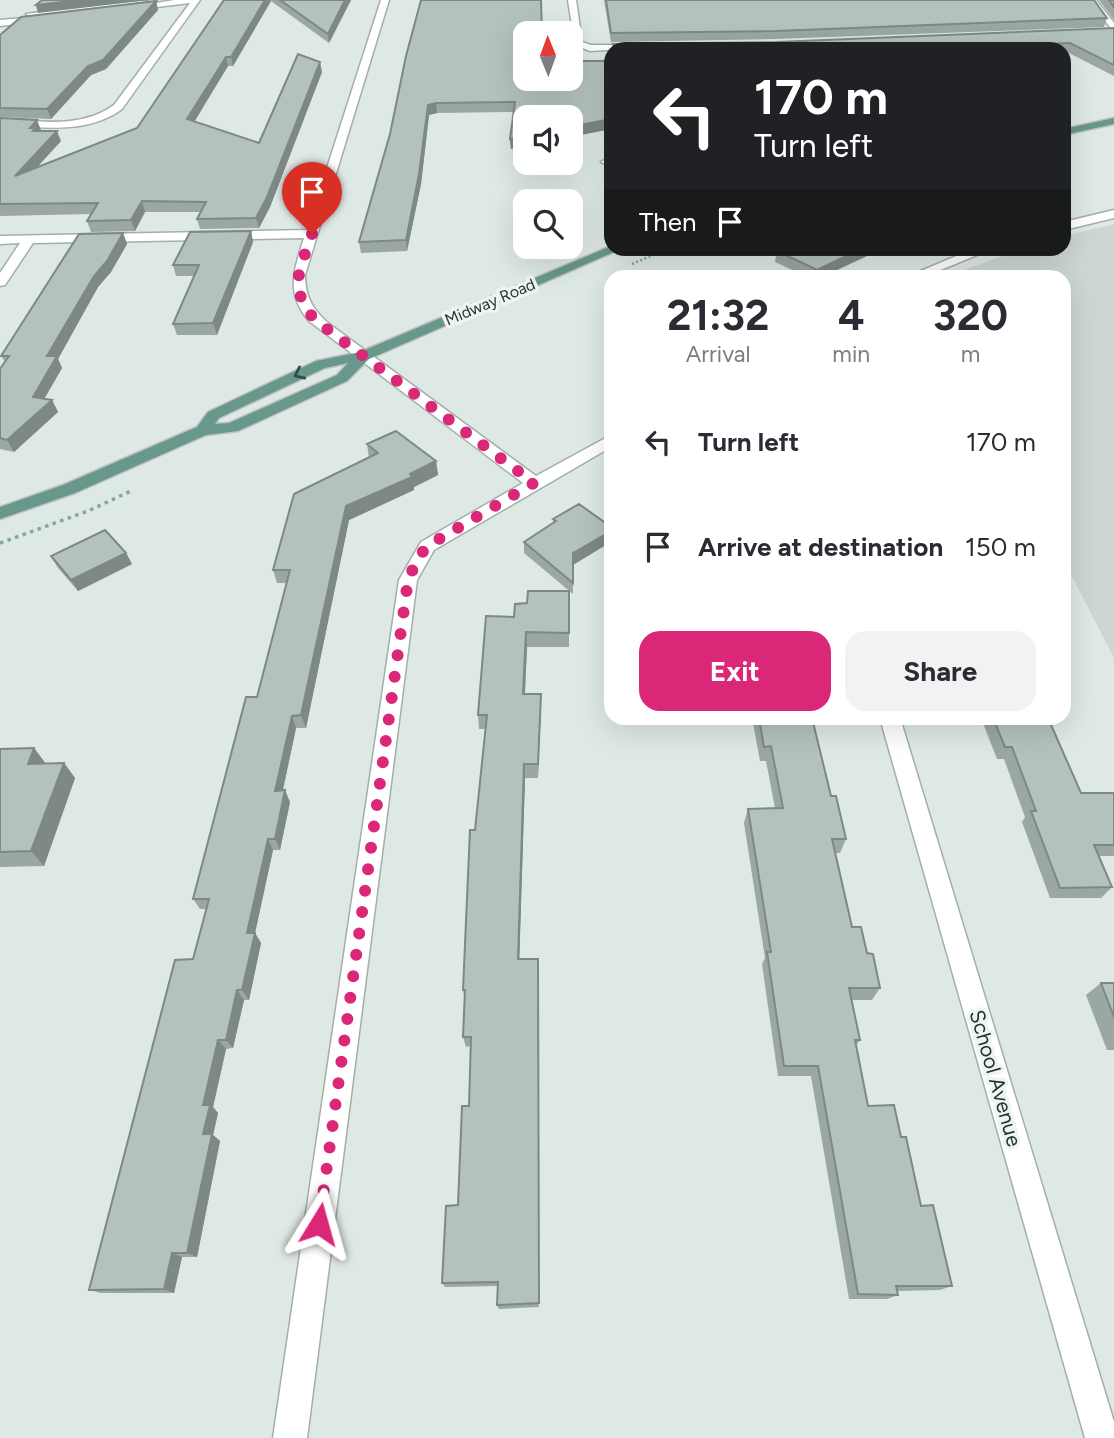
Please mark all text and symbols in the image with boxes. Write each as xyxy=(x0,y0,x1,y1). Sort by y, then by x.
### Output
north arrow xyxy=(513,21,583,91)
map controls xyxy=(513,21,583,259)
text: 170 m xyxy=(754,67,888,126)
icon: left xyxy=(639,70,730,161)
button: sound xyxy=(513,105,583,175)
text: Turn left xyxy=(754,127,873,165)
pin xyxy=(282,162,342,234)
icon: arrive xyxy=(293,173,331,211)
button: search xyxy=(513,189,583,259)
icon: arrive xyxy=(711,203,749,241)
text: Then xyxy=(639,206,697,238)
street label: Midway Road xyxy=(442,274,538,330)
text: 21:32 xyxy=(667,290,769,341)
text: 4 xyxy=(838,290,865,341)
text: 320 xyxy=(933,290,1008,341)
text: Arrival xyxy=(686,340,751,368)
text: min xyxy=(832,340,870,368)
text: m xyxy=(961,340,980,368)
one-way arrow xyxy=(293,366,306,380)
icon: left xyxy=(639,423,677,461)
text: Turn left xyxy=(698,426,799,458)
text: 170 m xyxy=(966,426,1036,458)
icon: arrive xyxy=(639,528,677,566)
text: Arrive at destination xyxy=(698,531,943,563)
text: 150 m xyxy=(965,531,1036,563)
button: Exit xyxy=(639,631,831,711)
button: Share xyxy=(845,631,1036,711)
street label: School Avenue xyxy=(965,1007,1027,1149)
position arrow xyxy=(282,1187,356,1261)

